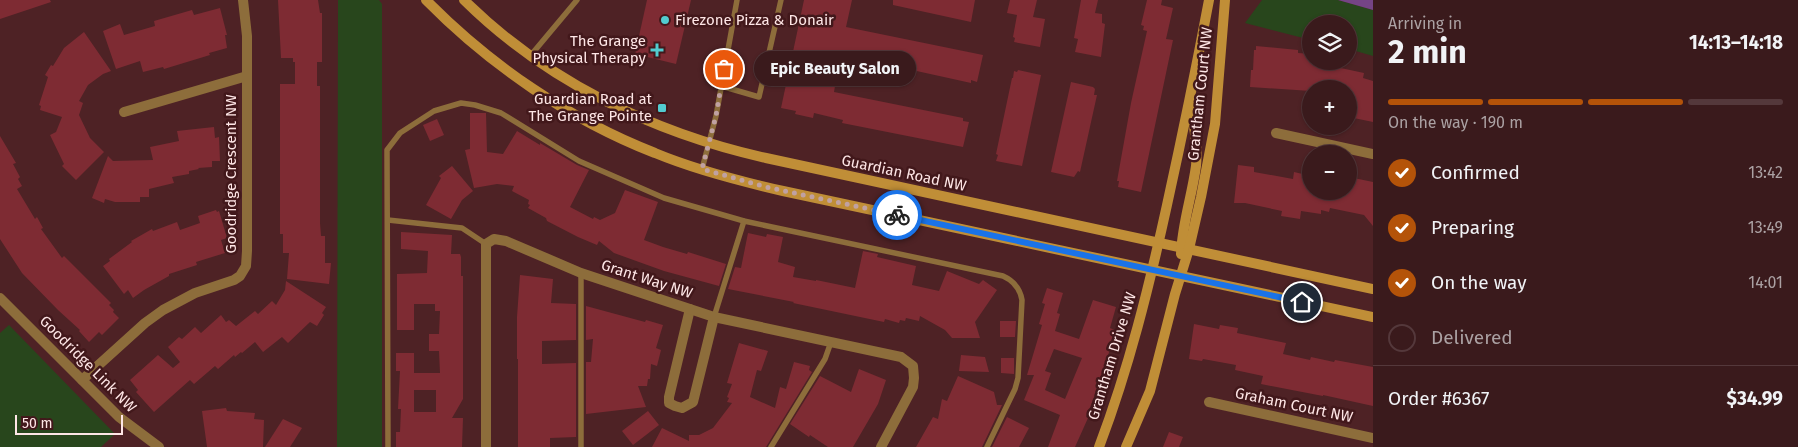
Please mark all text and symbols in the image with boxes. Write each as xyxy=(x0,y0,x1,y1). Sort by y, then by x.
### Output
place label: Firezone Pizza & Donair xyxy=(675,11,834,29)
marker: Firezone Pizza & Donair xyxy=(659,14,671,26)
text: Arriving in xyxy=(1388,14,1462,33)
map controls xyxy=(1302,15,1357,200)
button: layers xyxy=(1302,15,1357,70)
street label: Grantham Court NW xyxy=(1184,26,1216,162)
text: 14:13–14:18 xyxy=(1689,31,1783,54)
place label: The Grange Physical Therapy xyxy=(533,32,647,67)
text: 2 min xyxy=(1388,33,1467,71)
marker: The Grange Physical Therapy xyxy=(650,43,664,57)
pin xyxy=(703,48,745,90)
callout: Epic Beauty Salon xyxy=(754,52,916,86)
icon: bag xyxy=(710,55,738,83)
text: Epic Beauty Salon xyxy=(770,59,900,78)
button: + xyxy=(1302,80,1357,135)
place label: Guardian Road at The Grange Pointe xyxy=(529,90,653,125)
street label: Goodridge Crescent NW xyxy=(222,94,240,254)
marker: Guardian Road at The Grange Pointe xyxy=(656,102,668,114)
text: On the way · 190 m xyxy=(1388,113,1523,132)
button: − xyxy=(1302,145,1357,200)
street label: Guardian Road NW xyxy=(840,151,969,195)
icon: check xyxy=(1388,159,1416,187)
text: Confirmed xyxy=(1431,161,1520,184)
text: 13:42 xyxy=(1748,163,1783,182)
courier xyxy=(872,190,922,240)
icon: bike xyxy=(883,201,911,229)
icon: check xyxy=(1388,214,1416,242)
text: Preparing xyxy=(1431,216,1514,239)
text: 13:49 xyxy=(1748,218,1783,237)
street label: Grant Way NW xyxy=(599,256,696,302)
icon: check xyxy=(1388,269,1416,297)
text: On the way xyxy=(1431,271,1527,294)
text: 14:01 xyxy=(1748,273,1783,292)
pin xyxy=(1281,281,1323,323)
icon: home xyxy=(1288,288,1316,316)
street label: Grantham Drive NW xyxy=(1084,289,1140,422)
street label: Goodridge Link NW xyxy=(36,312,141,417)
text: Delivered xyxy=(1431,326,1513,349)
street label: Graham Court NW xyxy=(1233,384,1355,426)
text: Order #6367 xyxy=(1388,387,1489,410)
text: $34.99 xyxy=(1727,387,1783,410)
scale bar xyxy=(15,412,122,435)
text: 50 m xyxy=(22,415,53,432)

